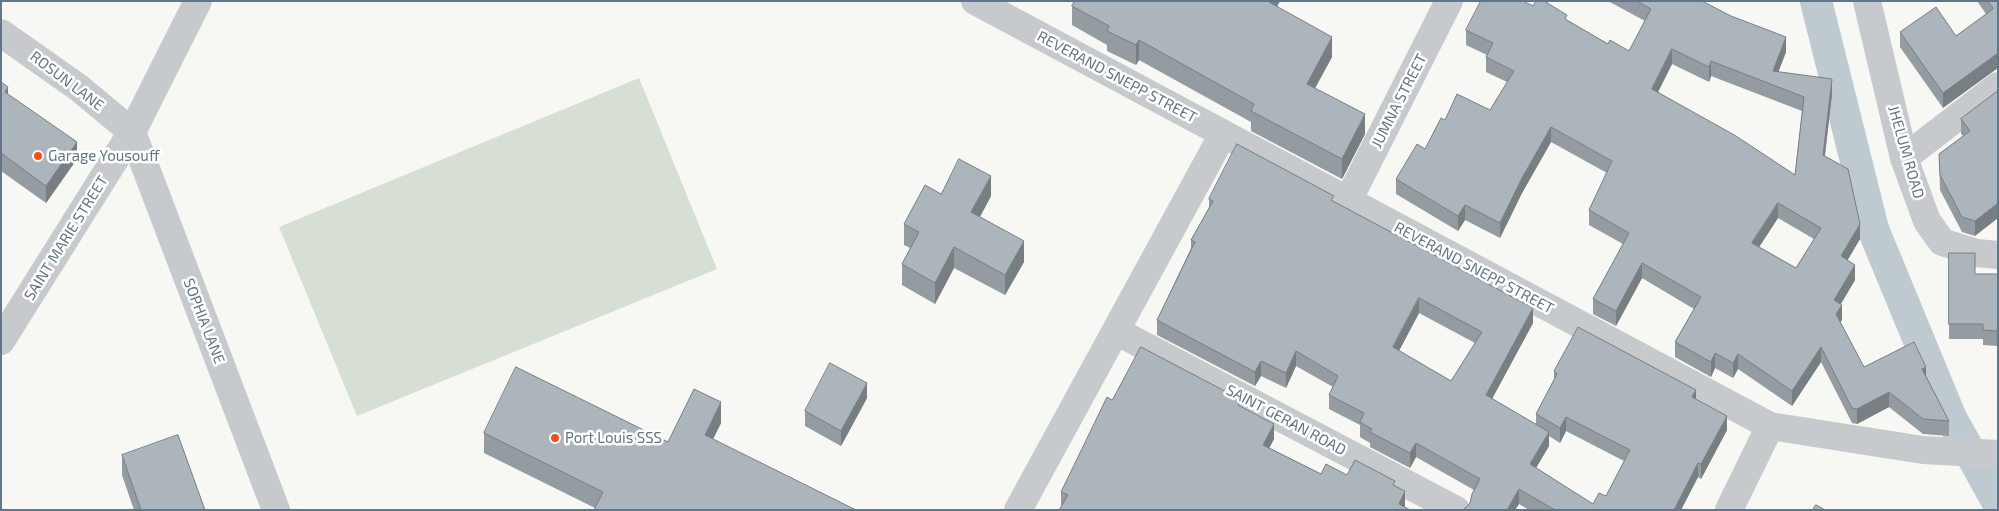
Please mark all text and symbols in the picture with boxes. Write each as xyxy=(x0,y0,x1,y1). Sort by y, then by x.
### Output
street label: REVERAND SNEPP STREET xyxy=(1034,27,1200,127)
street label: ROSUN LANE xyxy=(27,47,107,115)
street label: JUMNA STREET xyxy=(1368,51,1430,151)
street label: JHELUM ROAD xyxy=(1884,103,1928,201)
place label: Garage Yousouff xyxy=(48,147,160,165)
marker: Garage Yousouff xyxy=(32,150,44,162)
street label: SAINT MARIE STREET xyxy=(20,172,112,304)
street label: REVERAND SNEPP STREET xyxy=(1391,218,1557,318)
street label: SOPHIA LANE xyxy=(179,276,229,366)
street label: SAINT GERAN ROAD xyxy=(1223,381,1349,459)
place label: Port Louis SSS xyxy=(565,429,662,447)
marker: Port Louis SSS xyxy=(549,432,561,444)

